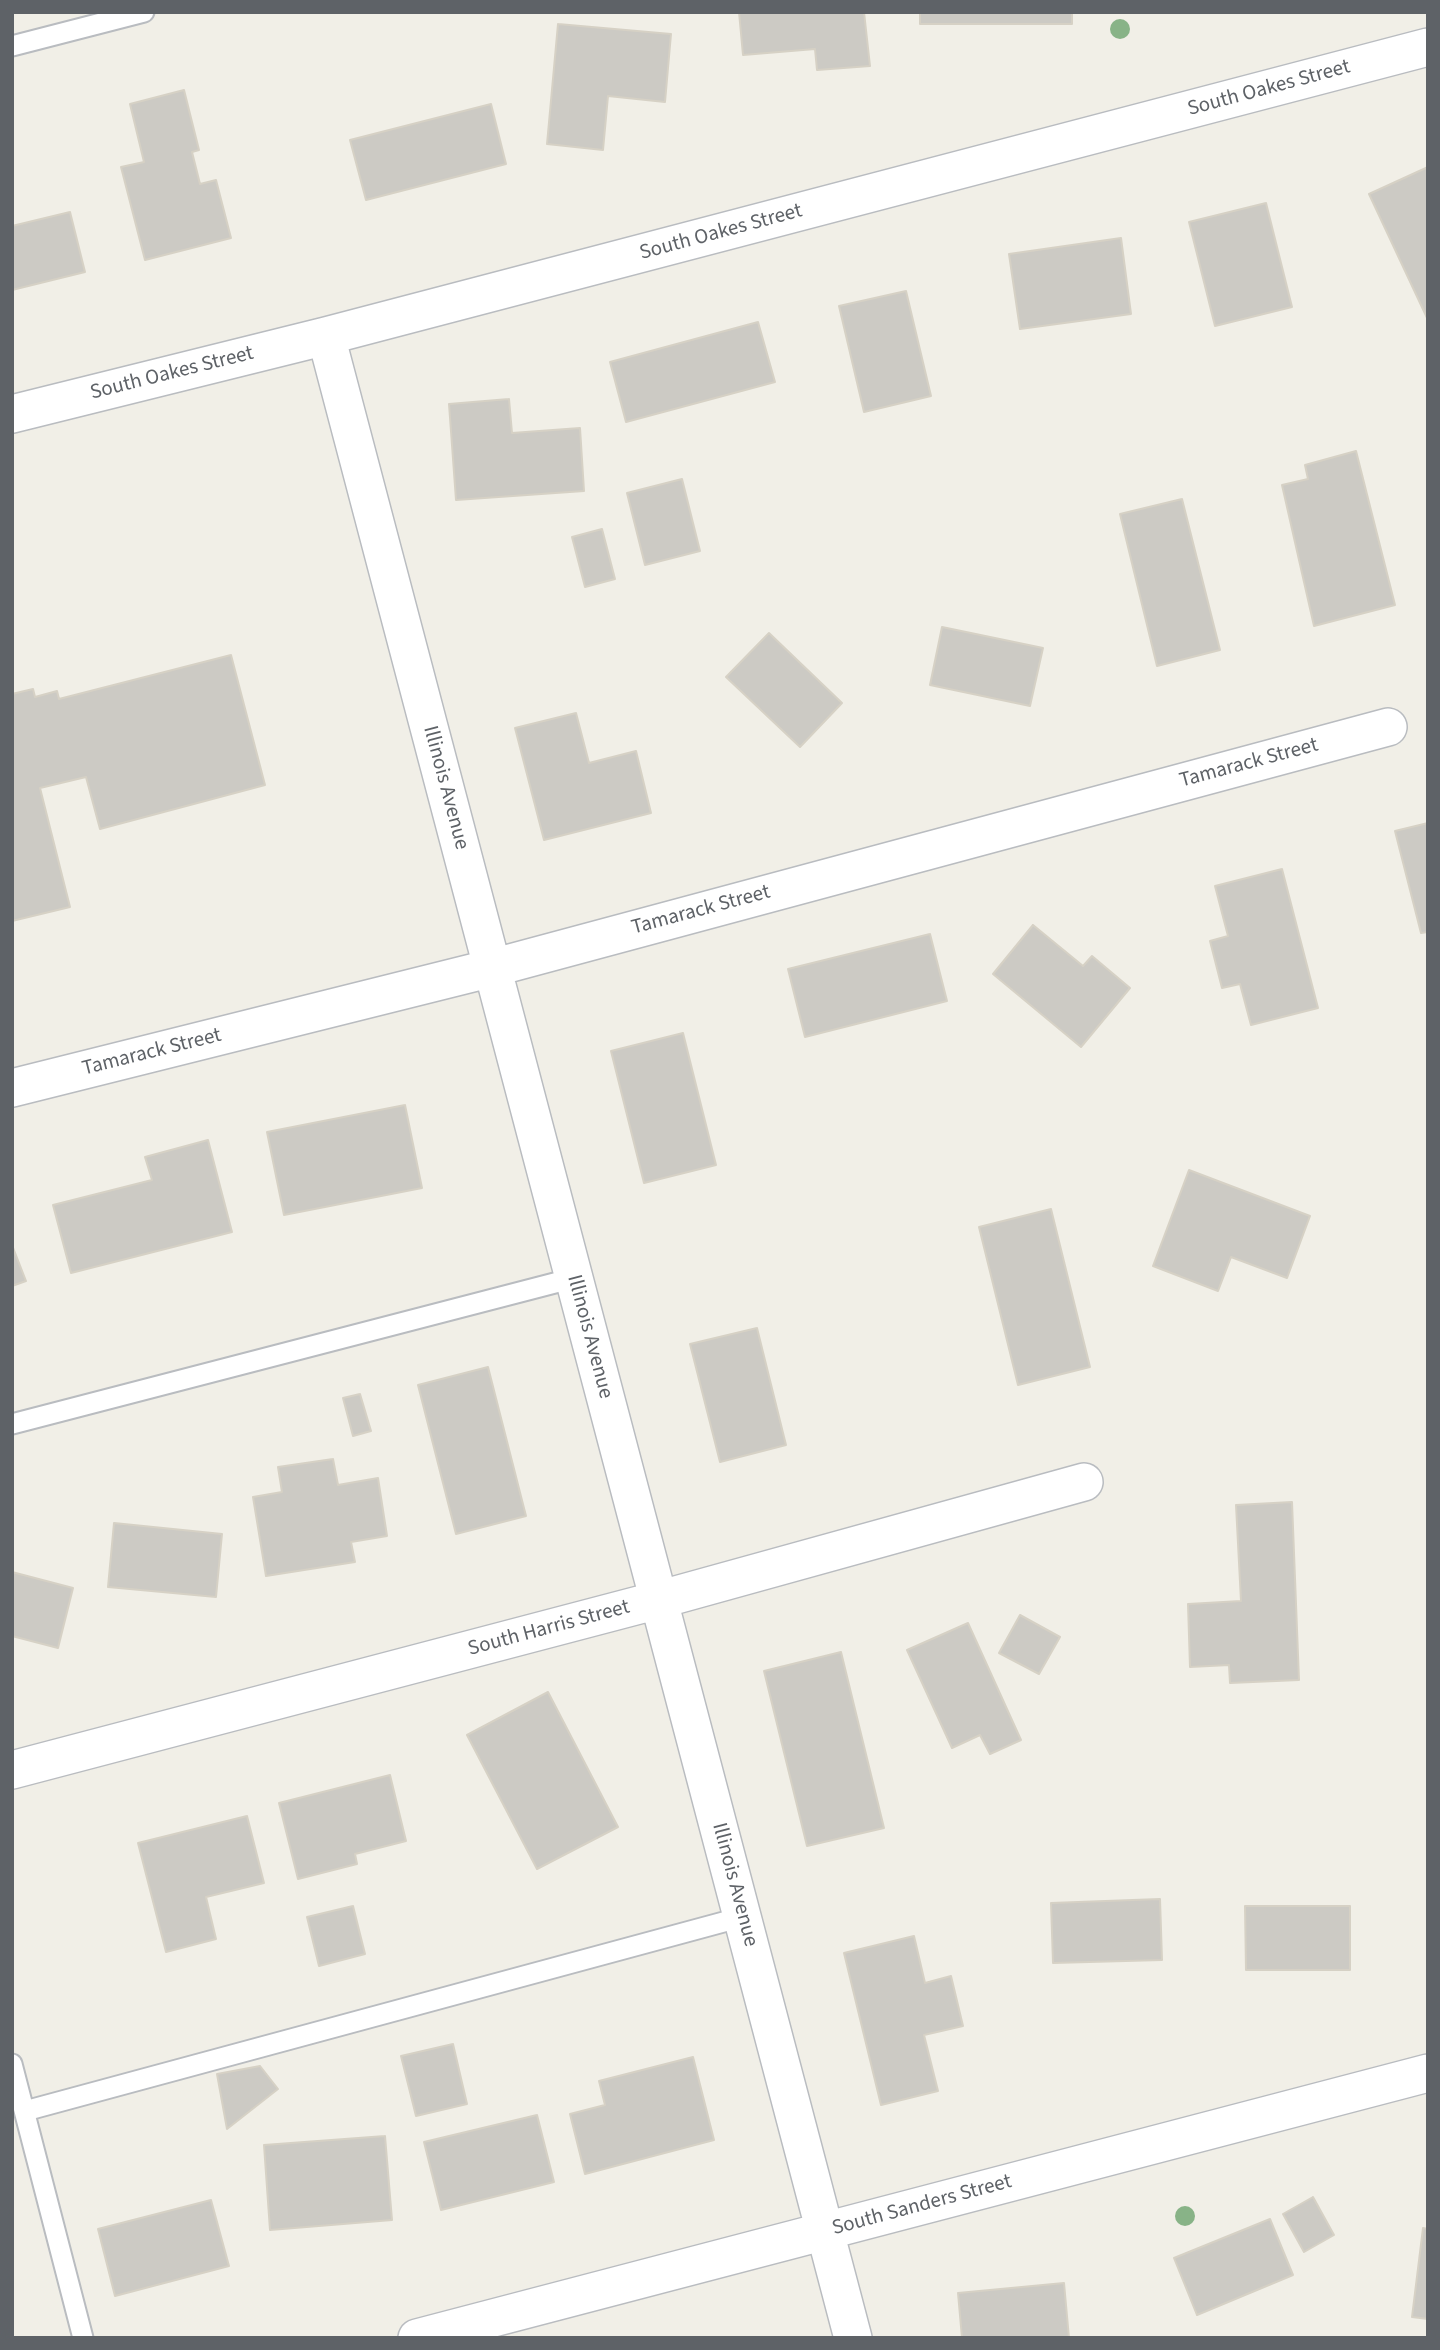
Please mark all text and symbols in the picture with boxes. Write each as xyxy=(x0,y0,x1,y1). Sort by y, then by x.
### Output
street label: South Oakes Street xyxy=(1185,55,1353,123)
street label: South Oakes Street xyxy=(637,199,805,267)
street label: South Oakes Street xyxy=(88,342,256,406)
street label: Illinois Avenue xyxy=(416,723,474,853)
street label: Tamarack Street xyxy=(1177,733,1321,795)
street label: Tamarack Street xyxy=(629,880,773,942)
street label: Tamarack Street xyxy=(80,1024,224,1082)
street label: Illinois Avenue xyxy=(560,1272,618,1402)
street label: South Harris Street xyxy=(465,1595,633,1663)
street label: Illinois Avenue xyxy=(705,1820,763,1950)
street label: South Sanders Street xyxy=(829,2170,1015,2242)

